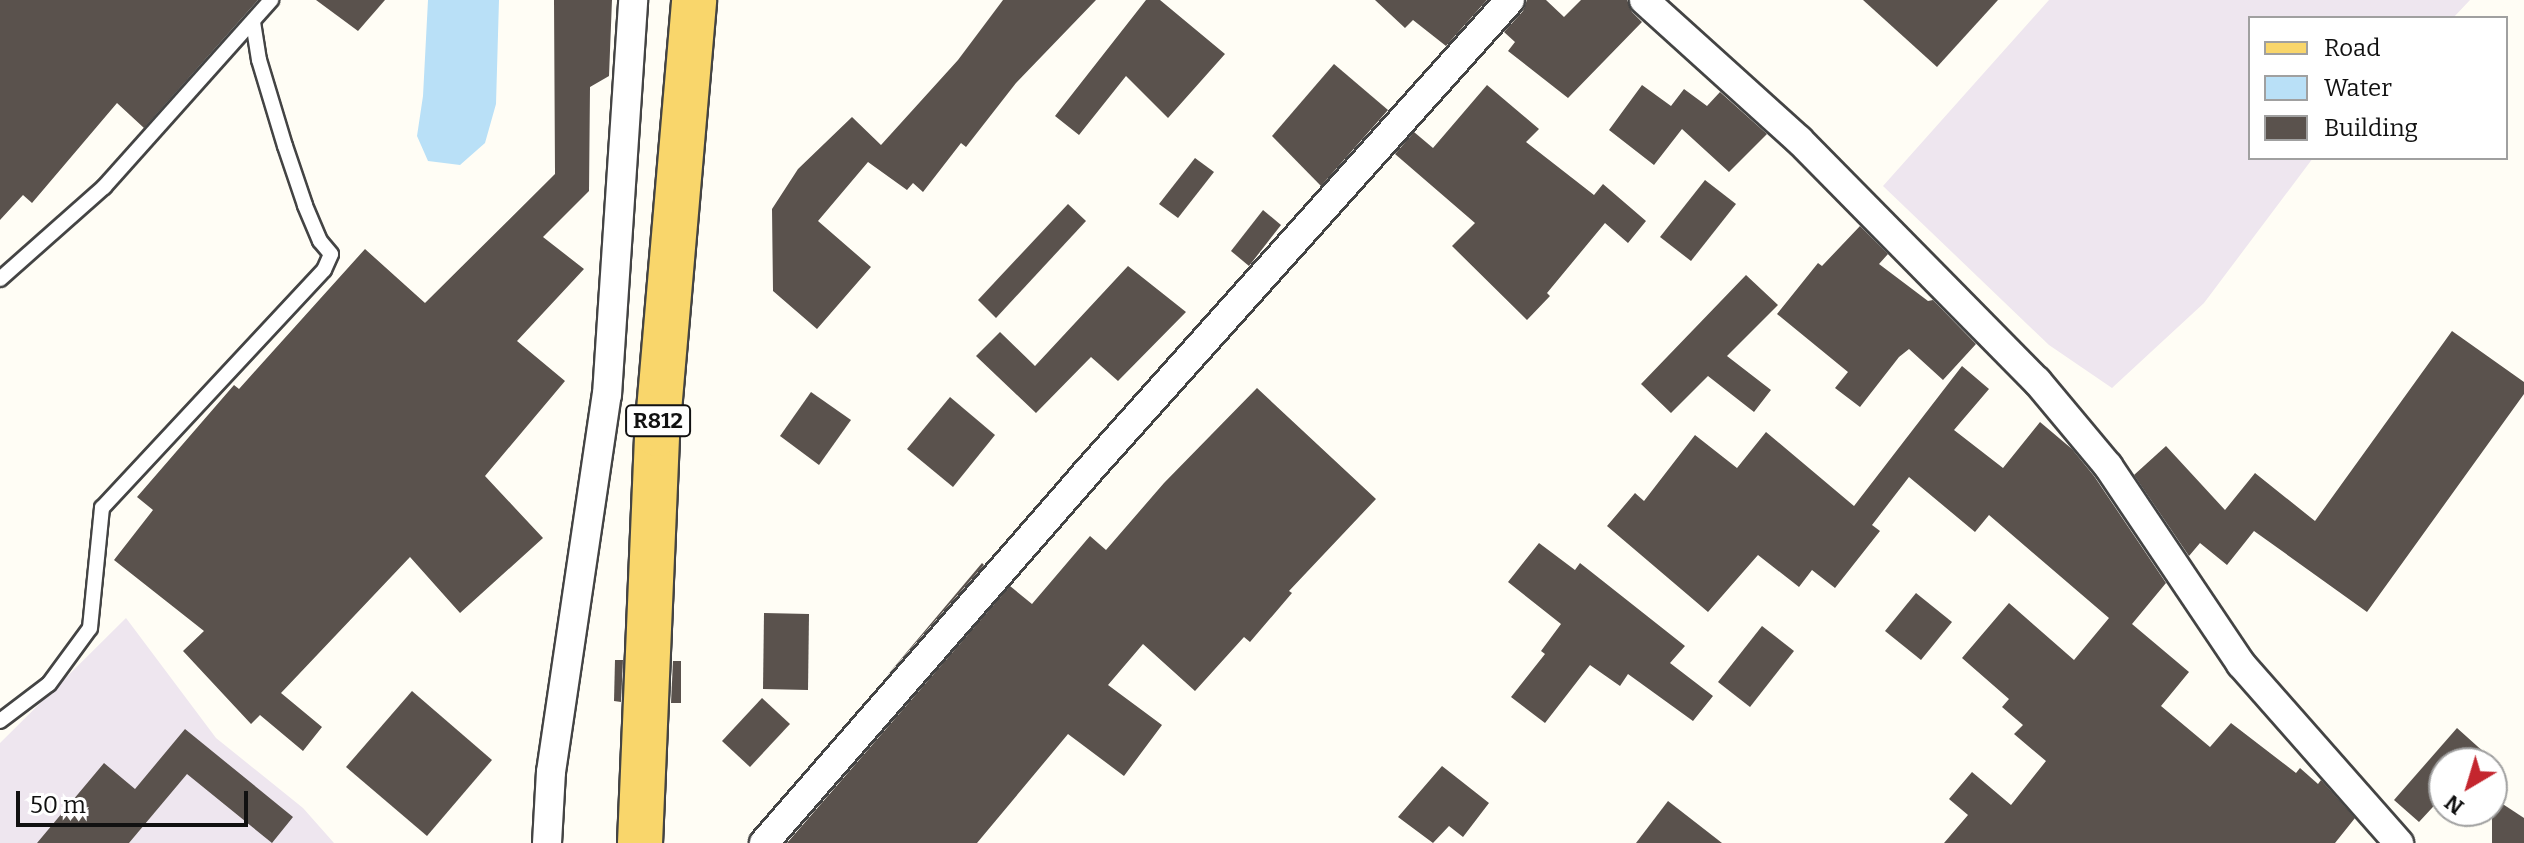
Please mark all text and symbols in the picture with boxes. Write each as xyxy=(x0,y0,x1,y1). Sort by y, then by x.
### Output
legend xyxy=(2248,16,2508,160)
text: Road xyxy=(2324,34,2380,62)
text: Water xyxy=(2324,74,2392,102)
text: Building xyxy=(2324,114,2418,142)
road number: R812 xyxy=(624,403,692,439)
north arrow xyxy=(2428,747,2508,827)
scale bar xyxy=(20,775,252,825)
text: N xyxy=(2439,789,2469,821)
text: 50 m xyxy=(30,791,86,819)

